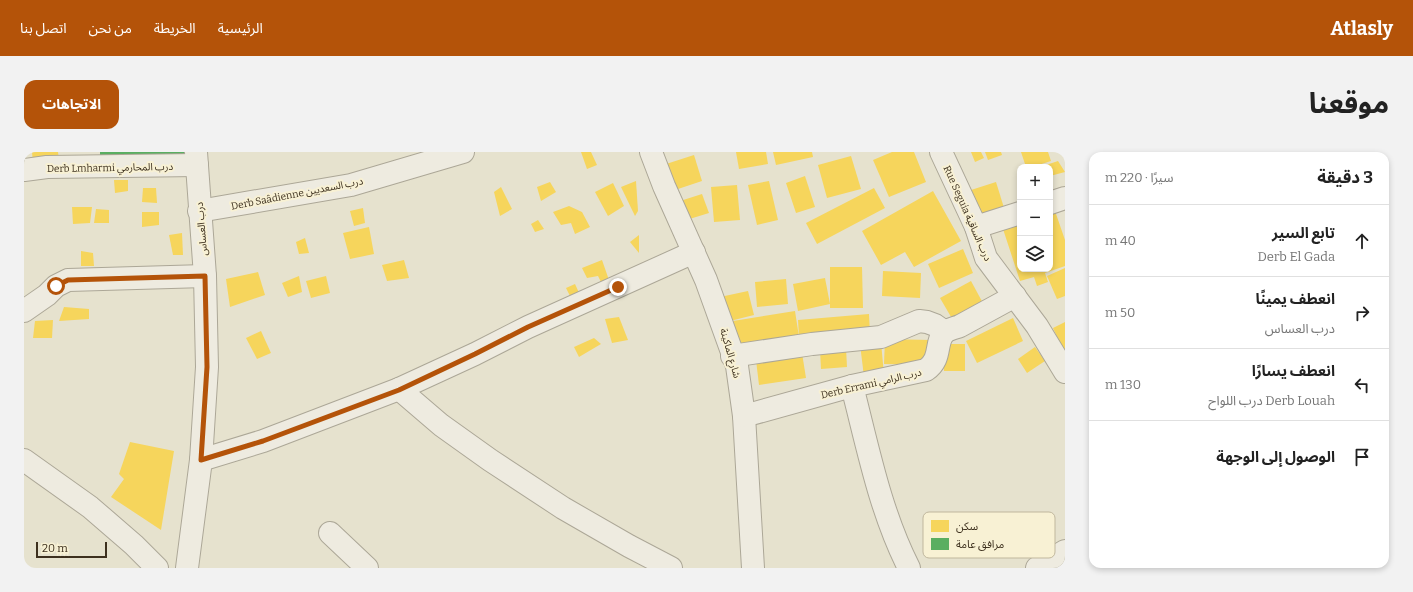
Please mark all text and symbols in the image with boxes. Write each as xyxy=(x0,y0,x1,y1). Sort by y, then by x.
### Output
text: Atlasly xyxy=(1331,17,1393,40)
text: اتصل بنا xyxy=(20,20,66,37)
text: من نحن xyxy=(88,20,132,37)
text: الخريطة xyxy=(154,20,196,37)
text: الرئيسية xyxy=(218,20,263,37)
button: الاتجاهات xyxy=(24,80,119,129)
text: موقعنا xyxy=(1309,87,1389,120)
street label: Derb Lmharmi درب المحارمي xyxy=(47,161,174,176)
street label: Rue Seguia درب الساقية xyxy=(941,164,994,263)
map controls xyxy=(1017,164,1053,272)
button: + xyxy=(1017,164,1053,200)
text: 3 دقيقة xyxy=(1317,167,1373,188)
text: سيرًا · 220 m xyxy=(1105,170,1173,185)
street label: Derb Saâdienne درب السعديين xyxy=(230,174,364,213)
button: − xyxy=(1017,200,1053,236)
street label: درب العساس xyxy=(194,201,210,256)
text: تابع السير xyxy=(1272,224,1335,242)
icon: ahead xyxy=(1351,230,1373,252)
text: 40 m xyxy=(1105,233,1136,248)
button: layers xyxy=(1017,236,1053,272)
text: Derb El Gada xyxy=(1257,249,1335,264)
route start xyxy=(47,277,65,295)
route end xyxy=(609,278,627,296)
text: انعطف يمينًا xyxy=(1256,290,1335,308)
icon: right xyxy=(1351,302,1373,324)
text: 50 m xyxy=(1105,305,1135,320)
text: درب العساس xyxy=(1265,321,1335,336)
street label: شارع الماكينة xyxy=(716,327,743,380)
text: انعطف يسارًا xyxy=(1252,362,1335,380)
street label: Derb Errami درب الرامي xyxy=(820,366,923,403)
icon: left xyxy=(1351,374,1373,396)
text: 130 m xyxy=(1105,377,1141,392)
text: Derb Louah درب اللواح xyxy=(1208,393,1335,408)
icon: arrive xyxy=(1351,446,1373,468)
text: الوصول إلى الوجهة xyxy=(1216,448,1335,466)
legend xyxy=(923,512,1055,558)
text: سكن xyxy=(956,520,979,533)
text: مرافق عامة xyxy=(956,538,1005,551)
scale bar xyxy=(36,540,107,559)
text: 20 m xyxy=(42,542,68,555)

